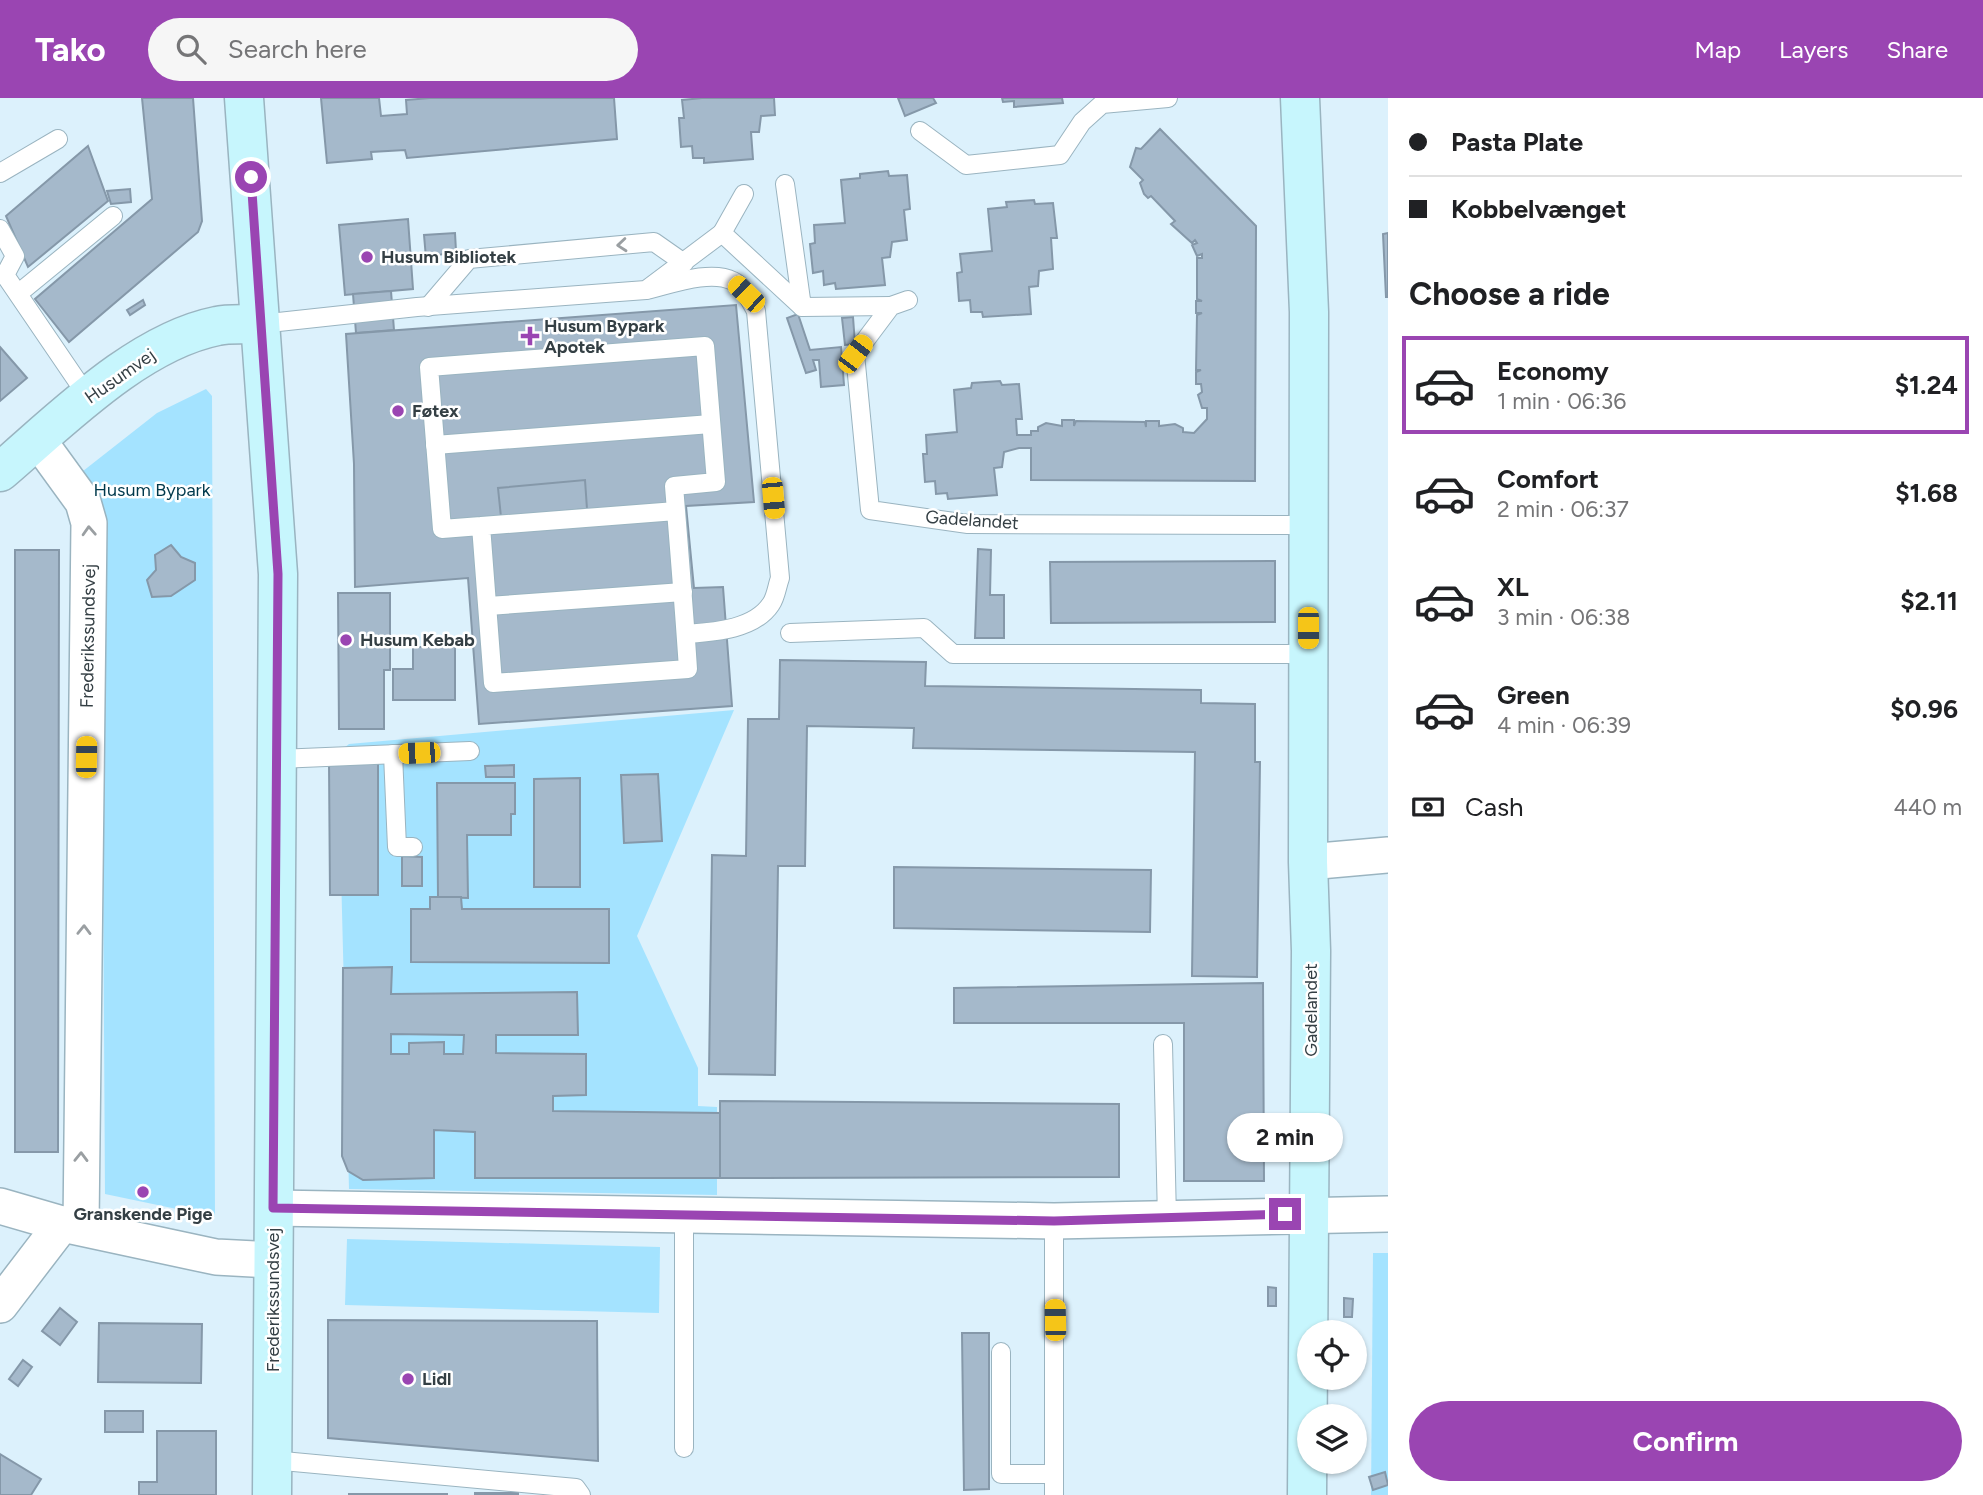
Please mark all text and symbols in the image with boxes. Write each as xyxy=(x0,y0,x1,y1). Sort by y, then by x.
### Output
search box xyxy=(148,18,638,81)
text: Tako xyxy=(35,30,106,69)
icon: search xyxy=(172,30,210,68)
text: Search here xyxy=(228,33,367,65)
text: Map xyxy=(1694,35,1741,64)
text: Layers xyxy=(1779,35,1848,64)
text: Share xyxy=(1886,35,1948,64)
text: Pasta Plate xyxy=(1451,126,1583,158)
route start xyxy=(235,161,267,193)
text: Kobbelvænget xyxy=(1451,193,1626,225)
one-way arrow xyxy=(616,237,627,252)
place label: Husum Bibliotek xyxy=(381,246,516,268)
marker: Husum Bibliotek xyxy=(359,249,375,265)
car xyxy=(724,272,769,316)
text: Choose a ride xyxy=(1409,275,1610,313)
place label: Husum Bypark Apotek xyxy=(544,315,665,358)
marker: Husum Bypark Apotek xyxy=(522,328,538,344)
car xyxy=(834,331,877,377)
street label: Husumvej xyxy=(81,344,159,408)
icon: car xyxy=(1413,354,1476,417)
text: Economy xyxy=(1497,355,1609,387)
text: $1.24 xyxy=(1895,369,1958,401)
text: 1 min · 06:36 xyxy=(1497,387,1626,415)
place label: Føtex xyxy=(412,400,459,422)
marker: Føtex xyxy=(390,403,406,419)
icon: car xyxy=(1413,462,1476,525)
text: Comfort xyxy=(1497,463,1599,495)
car xyxy=(761,476,786,520)
text: $1.68 xyxy=(1895,477,1958,509)
park label: Husum Bypark xyxy=(94,479,211,501)
text: 2 min · 06:37 xyxy=(1497,495,1629,523)
street label: Gadelandet xyxy=(925,506,1020,534)
one-way arrow xyxy=(81,525,96,536)
street label: Frederikssundsvej xyxy=(76,564,100,708)
icon: car xyxy=(1413,570,1476,633)
text: XL xyxy=(1497,571,1529,603)
text: $2.11 xyxy=(1900,585,1958,617)
text: 3 min · 06:38 xyxy=(1497,603,1630,631)
car xyxy=(1298,607,1319,649)
place label: Husum Kebab xyxy=(360,629,475,651)
marker: Husum Kebab xyxy=(338,632,354,648)
icon: car xyxy=(1413,678,1476,741)
text: Green xyxy=(1497,679,1570,711)
text: $0.96 xyxy=(1890,693,1958,725)
text: 4 min · 06:39 xyxy=(1497,711,1631,739)
car xyxy=(76,736,97,778)
car xyxy=(398,742,441,764)
icon: cash xyxy=(1409,788,1447,826)
text: Cash xyxy=(1465,791,1524,823)
text: 440 m xyxy=(1893,793,1962,821)
one-way arrow xyxy=(76,924,92,935)
street label: Gadelandet xyxy=(1300,963,1322,1057)
callout: 2 min xyxy=(1227,1112,1343,1162)
text: 2 min xyxy=(1256,1123,1314,1151)
one-way arrow xyxy=(73,1152,89,1162)
marker: Granskende Pige xyxy=(135,1184,151,1200)
route end xyxy=(1269,1198,1301,1230)
place label: Granskende Pige xyxy=(73,1203,213,1225)
street label: Frederikssundsvej xyxy=(262,1228,284,1372)
car xyxy=(1045,1299,1066,1341)
map controls xyxy=(1297,1320,1367,1474)
button: locate xyxy=(1297,1320,1367,1390)
place label: Lidl xyxy=(422,1368,452,1390)
marker: Lidl xyxy=(400,1371,416,1387)
button: Confirm xyxy=(1409,1401,1962,1481)
button: layers xyxy=(1297,1404,1367,1474)

